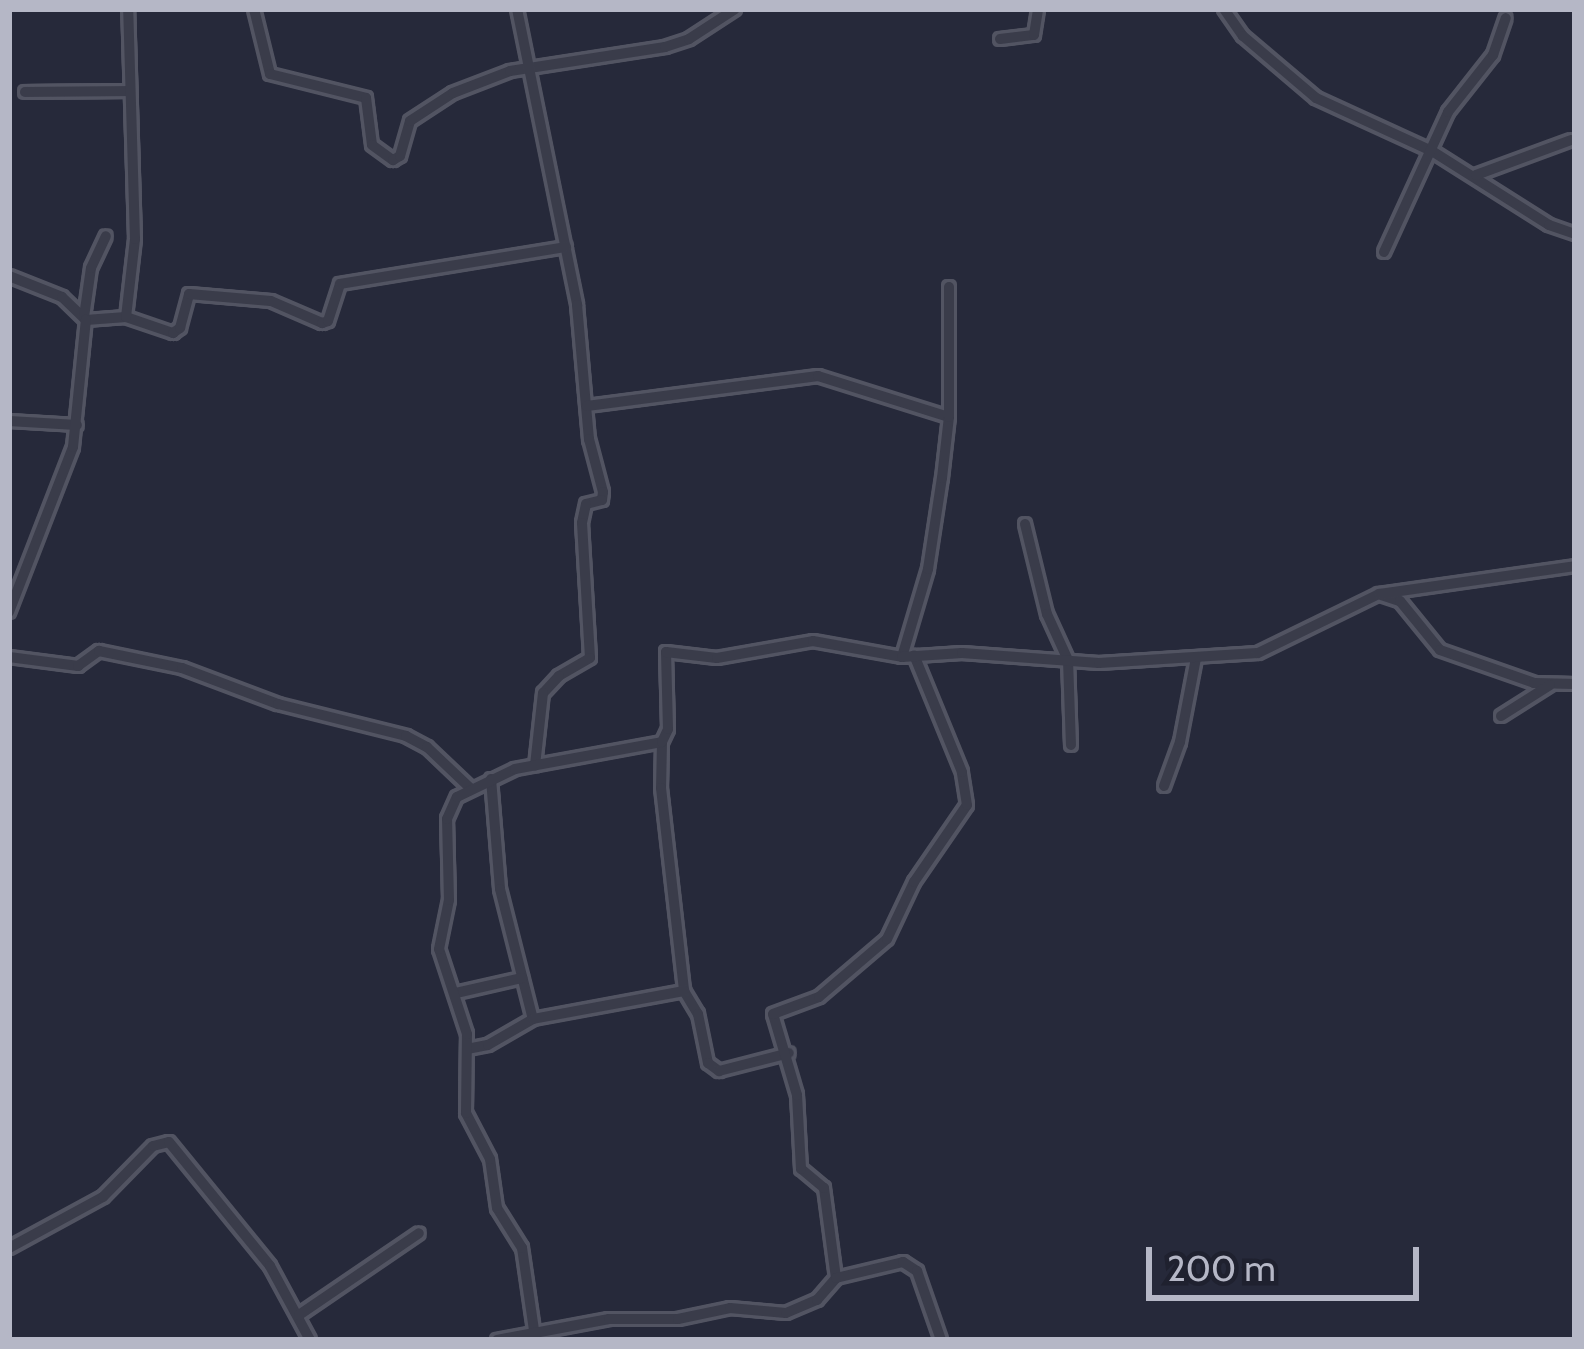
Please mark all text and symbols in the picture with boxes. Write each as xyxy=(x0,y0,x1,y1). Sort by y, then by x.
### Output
scale bar xyxy=(1152,1223,1425,1297)
text: 200 m xyxy=(1167,1246,1276,1290)

